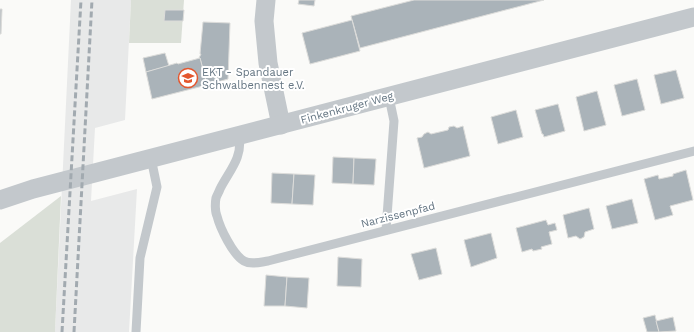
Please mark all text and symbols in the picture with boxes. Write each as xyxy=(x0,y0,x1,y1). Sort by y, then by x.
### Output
place label: EKT - Spandauer Schwalbennest e.V. xyxy=(202,66,305,92)
school or university icon: EKT - Spandauer Schwalbennest e.V. xyxy=(177,67,199,89)
street label: Finkenkruger Weg xyxy=(299,89,395,127)
street label: Narzissenpfad xyxy=(359,199,437,231)

